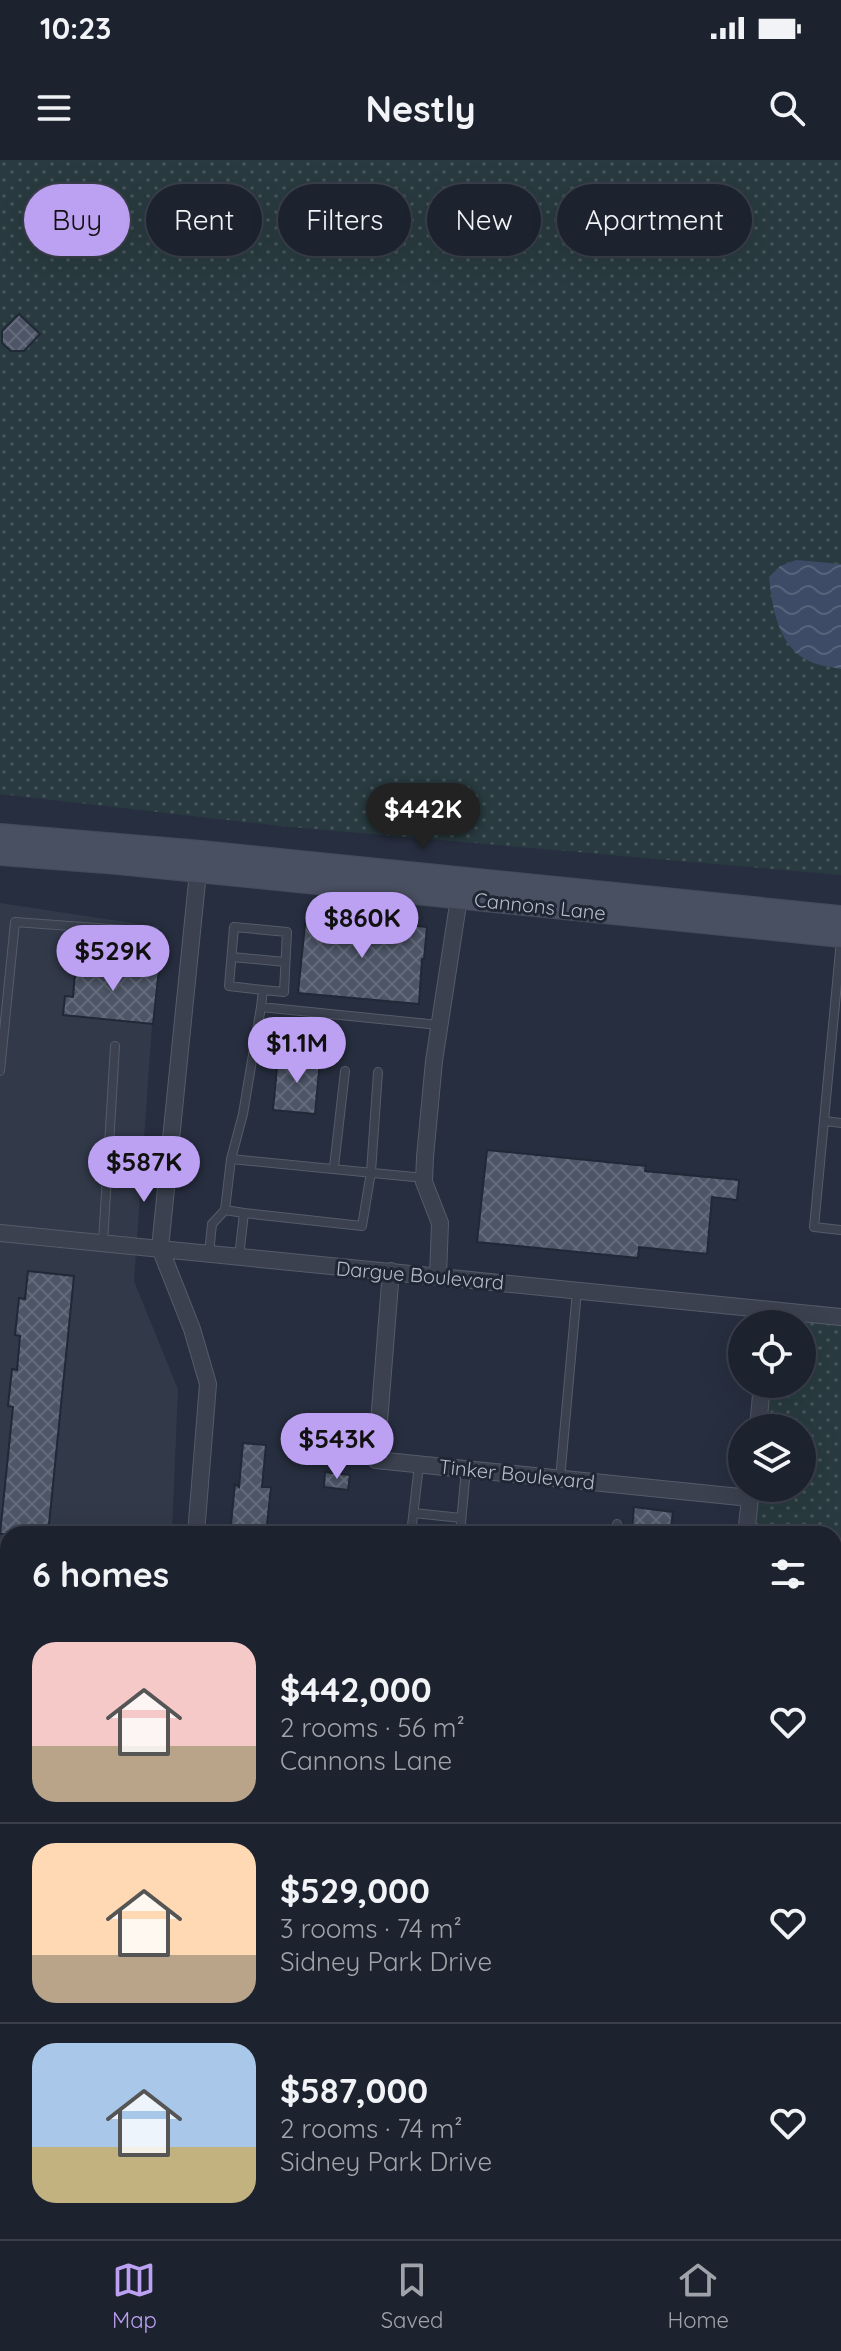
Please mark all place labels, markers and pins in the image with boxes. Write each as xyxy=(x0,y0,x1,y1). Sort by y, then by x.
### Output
pin: $442K xyxy=(367,783,479,851)
pin: $860K xyxy=(306,892,418,960)
pin: $529K xyxy=(57,925,169,993)
pin: $1.1M xyxy=(241,1017,353,1085)
pin: $587K xyxy=(88,1136,200,1204)
pin: $543K xyxy=(281,1413,393,1481)

